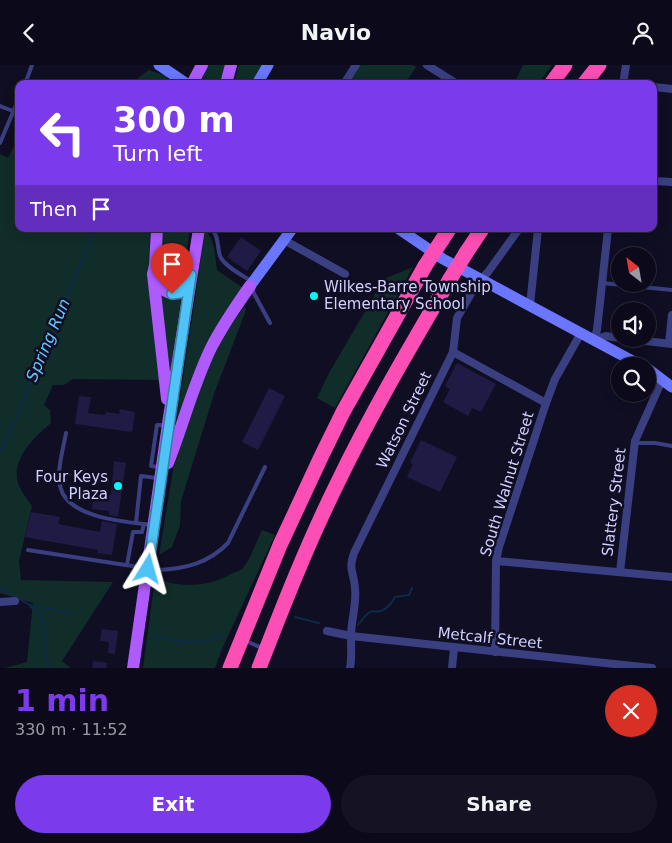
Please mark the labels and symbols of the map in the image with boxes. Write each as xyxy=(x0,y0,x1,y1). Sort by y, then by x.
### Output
pin xyxy=(151,243,193,294)
north arrow xyxy=(611,247,656,293)
place label: Wilkes-Barre Township Elementary School xyxy=(324,278,491,313)
marker: Wilkes-Barre Township Elementary School xyxy=(308,290,320,302)
water label: Spring Run xyxy=(22,296,74,384)
street label: Watson Street xyxy=(373,368,435,471)
street label: South Walnut Street xyxy=(476,409,538,559)
street label: Slattery Street xyxy=(598,447,630,557)
place label: Four Keys Plaza xyxy=(35,468,108,503)
marker: Four Keys Plaza xyxy=(112,480,124,492)
position arrow xyxy=(121,542,173,594)
street label: Metcalf Street xyxy=(437,624,543,652)

